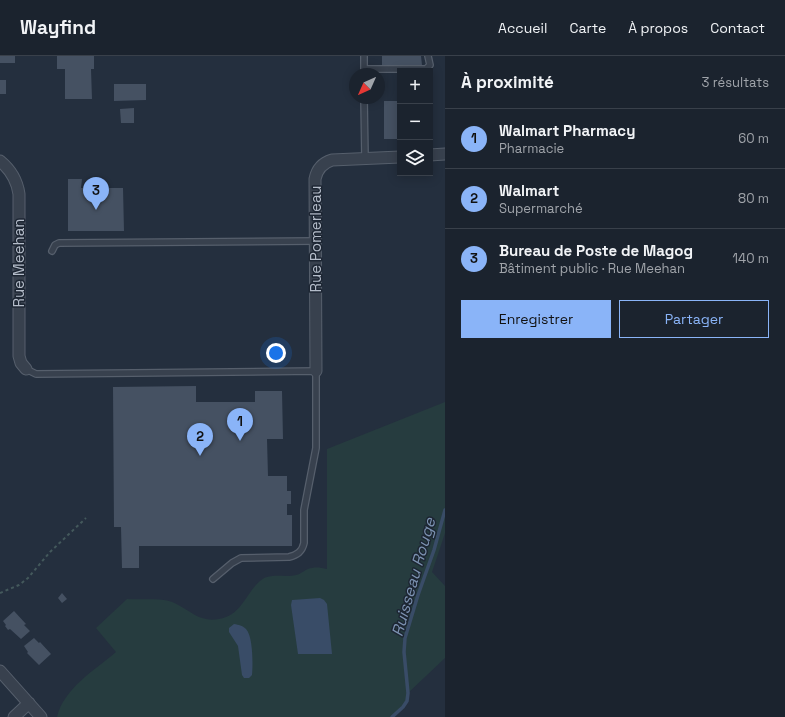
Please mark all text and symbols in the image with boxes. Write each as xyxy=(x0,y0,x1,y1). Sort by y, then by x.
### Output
text: Wayfind xyxy=(20,15,96,40)
text: Accueil xyxy=(498,19,547,37)
text: Carte xyxy=(569,19,606,37)
text: À propos xyxy=(628,19,688,37)
text: Contact xyxy=(710,19,765,37)
north arrow xyxy=(349,68,385,104)
map controls xyxy=(397,68,433,176)
button: + xyxy=(397,68,433,104)
text: À proximité xyxy=(461,71,554,93)
text: 3 résultats xyxy=(702,74,769,91)
button: − xyxy=(397,104,433,140)
text: Walmart Pharmacy xyxy=(499,121,635,140)
text: 1 xyxy=(471,130,477,147)
text: 60 m xyxy=(738,130,769,147)
button: layers xyxy=(397,140,433,176)
text: Pharmacie xyxy=(499,140,564,157)
pin: 3 xyxy=(83,177,109,210)
text: Walmart xyxy=(499,181,559,200)
street label: Rue Pomerleau xyxy=(306,185,325,293)
text: 2 xyxy=(470,190,478,207)
text: 80 m xyxy=(738,190,769,207)
text: Supermarché xyxy=(499,200,583,217)
street label: Rue Meehan xyxy=(9,218,28,308)
text: Bureau de Poste de Magog xyxy=(499,241,693,260)
text: 3 xyxy=(470,250,478,267)
text: 140 m xyxy=(733,250,769,267)
text: Bâtiment public · Rue Meehan xyxy=(499,260,685,277)
button: Enregistrer xyxy=(461,300,611,338)
button: Partager xyxy=(619,300,769,338)
your location xyxy=(266,343,286,363)
pin: 1 xyxy=(227,408,253,441)
pin: 2 xyxy=(187,423,213,456)
water label: Ruisseau Rouge xyxy=(386,515,441,639)

